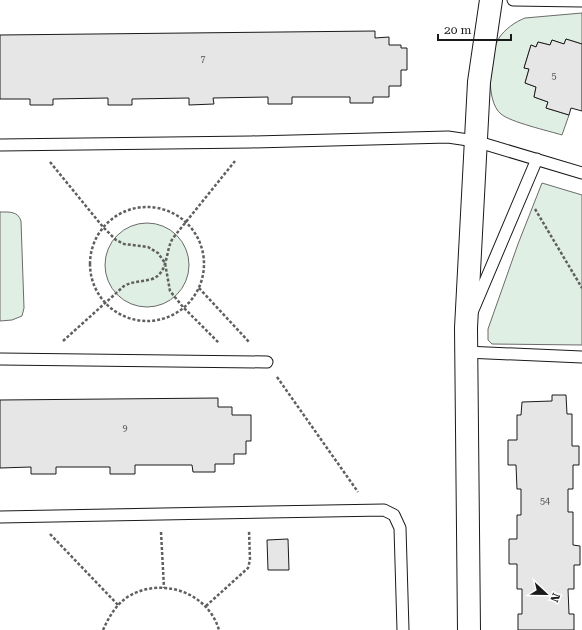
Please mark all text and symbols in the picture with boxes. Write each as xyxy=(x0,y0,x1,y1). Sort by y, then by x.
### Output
scale bar xyxy=(438,16,511,42)
text: 20 m xyxy=(444,23,471,37)
house number: 7 xyxy=(200,54,206,64)
house number: 5 xyxy=(551,71,557,81)
house number: 9 xyxy=(122,423,128,433)
house number: 54 xyxy=(540,496,550,506)
north arrow xyxy=(526,574,566,614)
text: N xyxy=(547,591,562,604)

